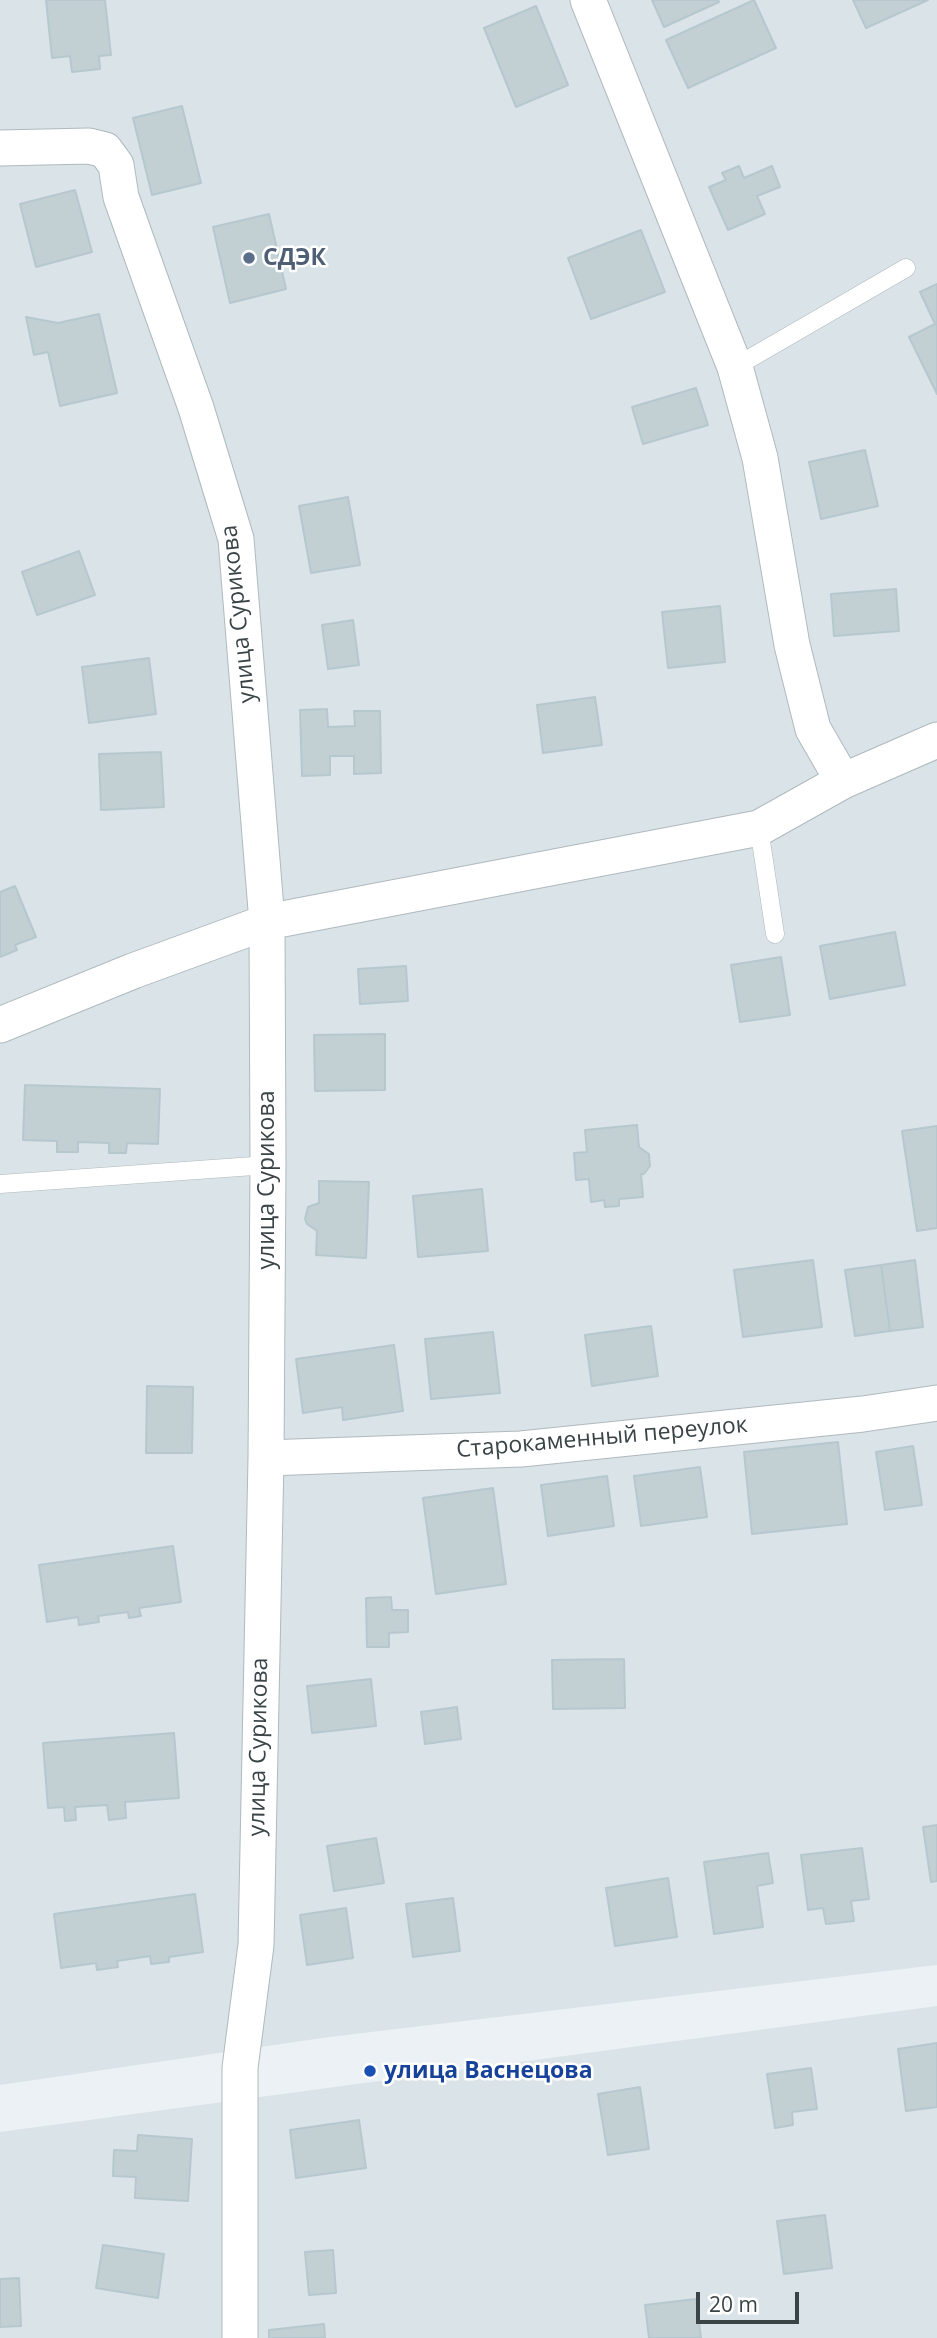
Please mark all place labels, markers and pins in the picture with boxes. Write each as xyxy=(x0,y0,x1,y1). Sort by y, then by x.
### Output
place label: СДЭК xyxy=(263,244,326,272)
marker: СДЭК xyxy=(241,250,257,266)
place label: улица Васнецова xyxy=(384,2057,593,2085)
marker: улица Васнецова xyxy=(362,2063,378,2079)

